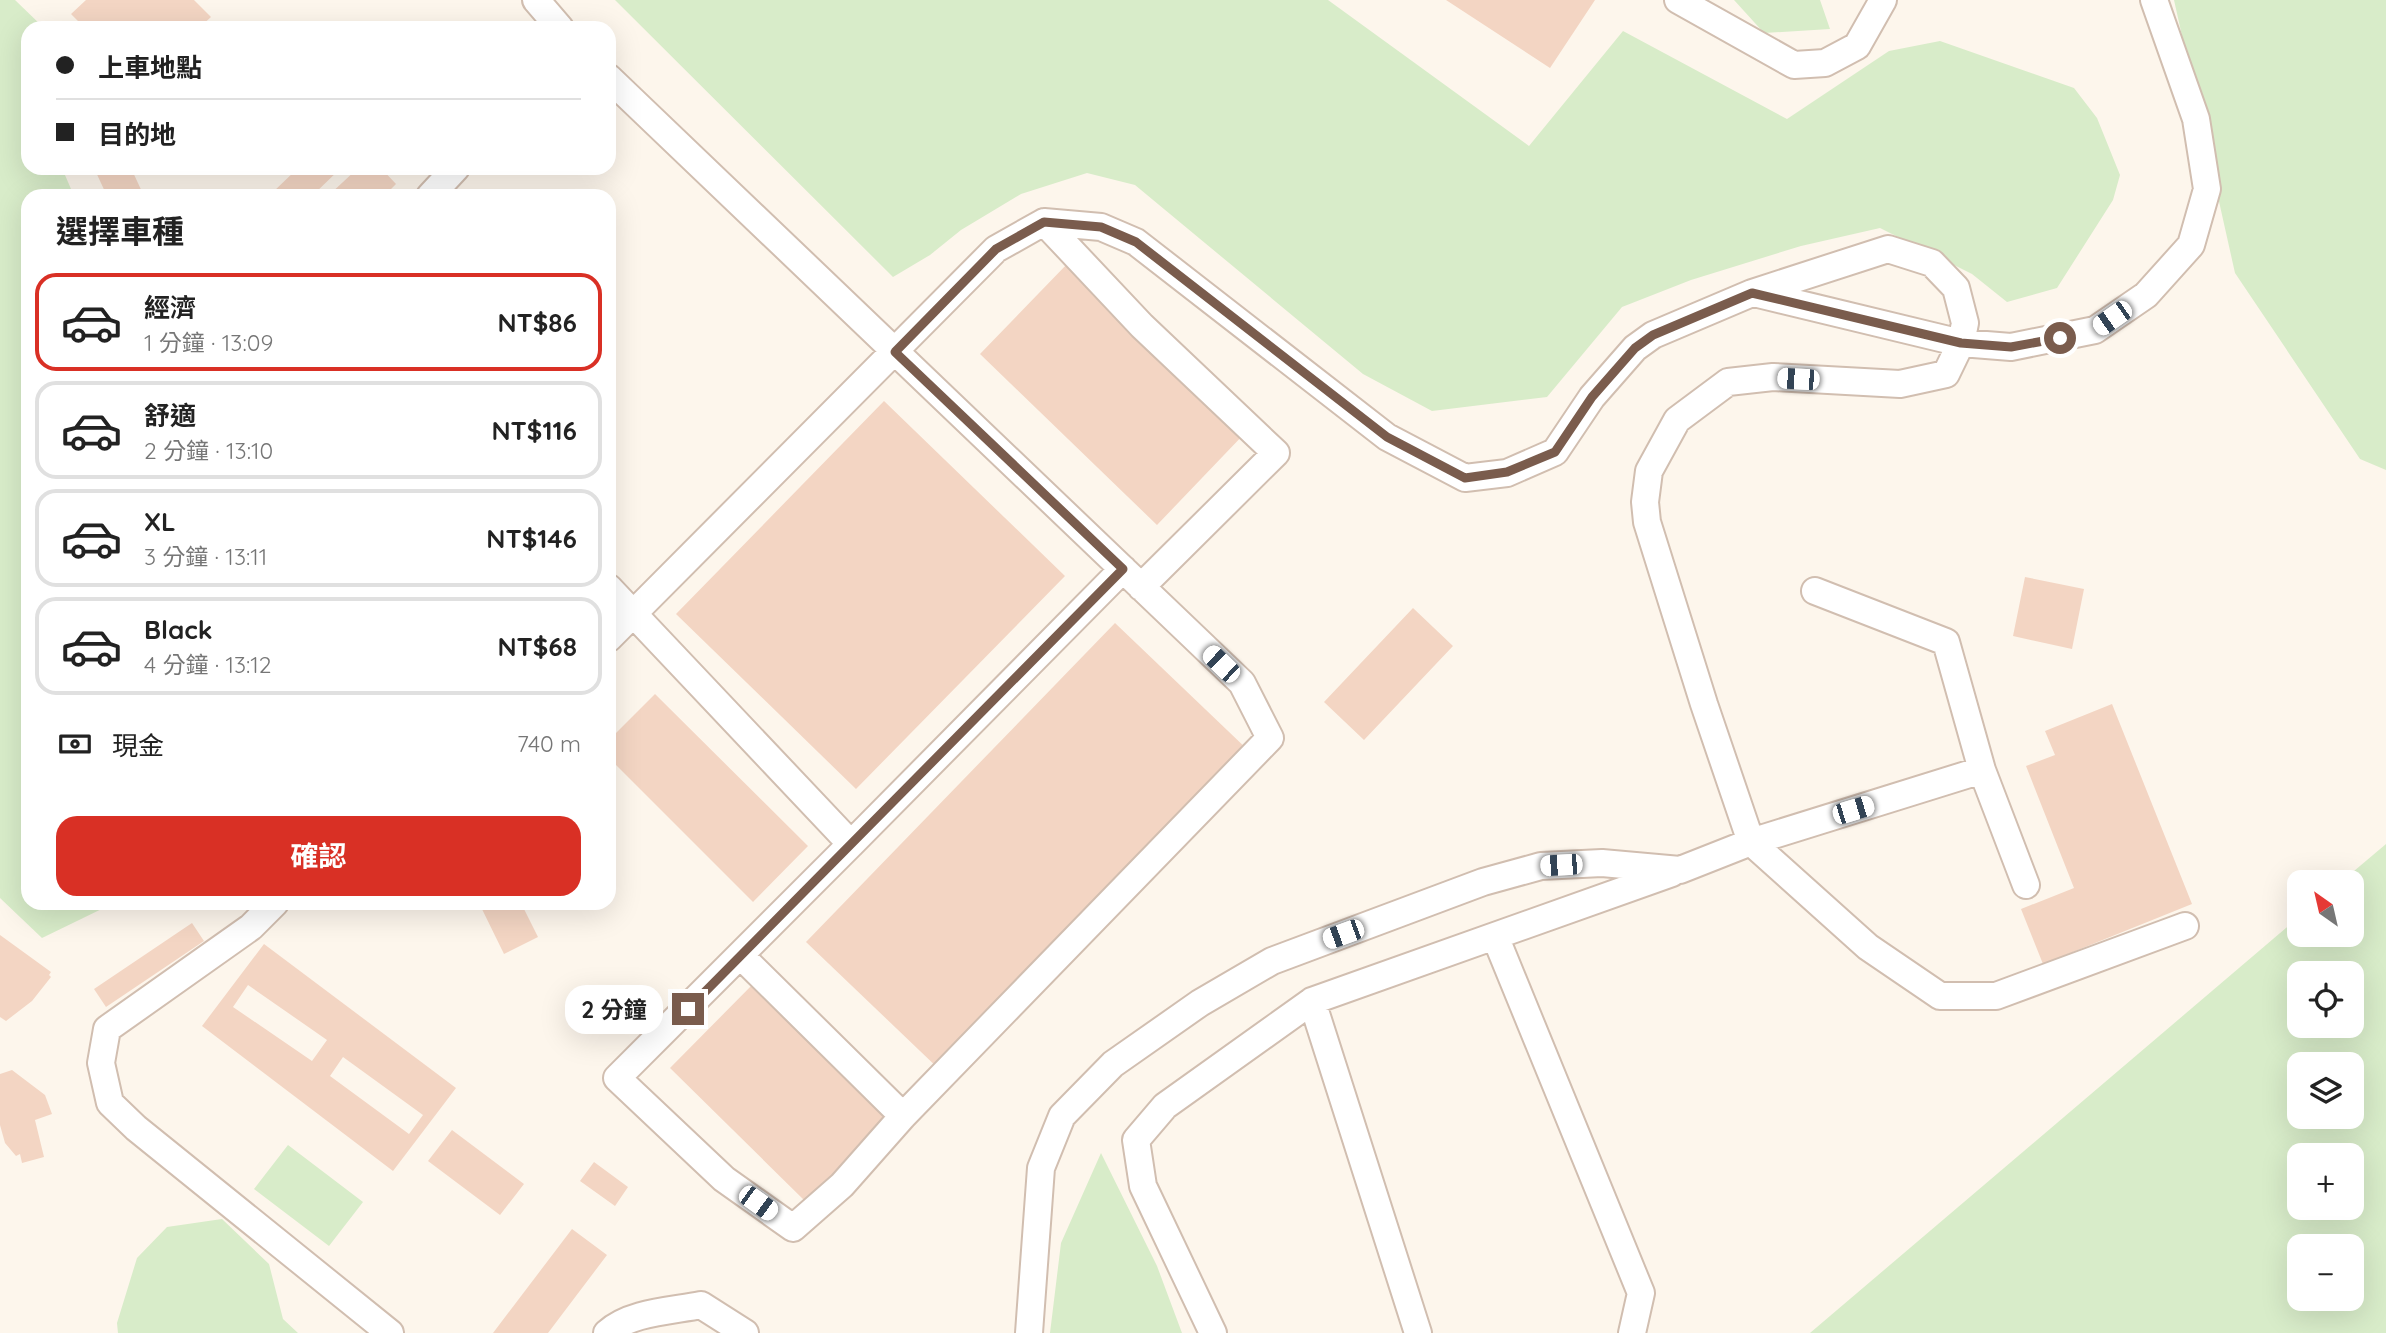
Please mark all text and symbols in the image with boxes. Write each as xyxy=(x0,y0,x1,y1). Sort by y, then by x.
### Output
text: 上車地點 xyxy=(98,51,202,84)
text: 目的地 xyxy=(98,118,176,151)
text: 選擇車種 xyxy=(56,211,184,251)
icon: car xyxy=(60,291,123,354)
text: 經濟 xyxy=(144,291,196,324)
car xyxy=(2089,297,2136,339)
text: NT$86 xyxy=(497,306,577,339)
route start xyxy=(2044,322,2076,354)
text: 1 分鐘 · 13:09 xyxy=(144,328,273,357)
car xyxy=(1777,367,1820,391)
icon: car xyxy=(60,399,123,462)
text: 舒適 xyxy=(144,399,196,432)
text: NT$116 xyxy=(491,414,577,447)
text: 2 分鐘 · 13:10 xyxy=(144,436,273,465)
text: XL xyxy=(144,505,176,538)
icon: car xyxy=(60,507,123,570)
text: NT$146 xyxy=(486,522,577,555)
text: 3 分鐘 · 13:11 xyxy=(144,542,267,571)
text: Black xyxy=(144,613,213,646)
icon: car xyxy=(60,615,123,678)
text: NT$68 xyxy=(497,630,577,663)
car xyxy=(1199,642,1244,686)
text: 4 分鐘 · 13:12 xyxy=(144,650,272,679)
icon: cash xyxy=(56,725,94,763)
text: 現金 xyxy=(112,729,164,762)
text: 740 m xyxy=(517,729,581,758)
car xyxy=(1830,794,1877,826)
button: 確認 xyxy=(56,816,581,896)
car xyxy=(1540,853,1583,877)
north arrow xyxy=(2287,870,2364,947)
map controls xyxy=(2287,870,2364,1311)
car xyxy=(1320,917,1367,951)
button: locate xyxy=(2287,961,2364,1038)
callout: 2 分鐘 xyxy=(566,984,664,1034)
route end xyxy=(672,993,704,1025)
text: 2 分鐘 xyxy=(581,995,647,1024)
button: layers xyxy=(2287,1052,2364,1129)
button: + xyxy=(2287,1143,2364,1220)
car xyxy=(735,1182,782,1224)
button: − xyxy=(2287,1234,2364,1311)

